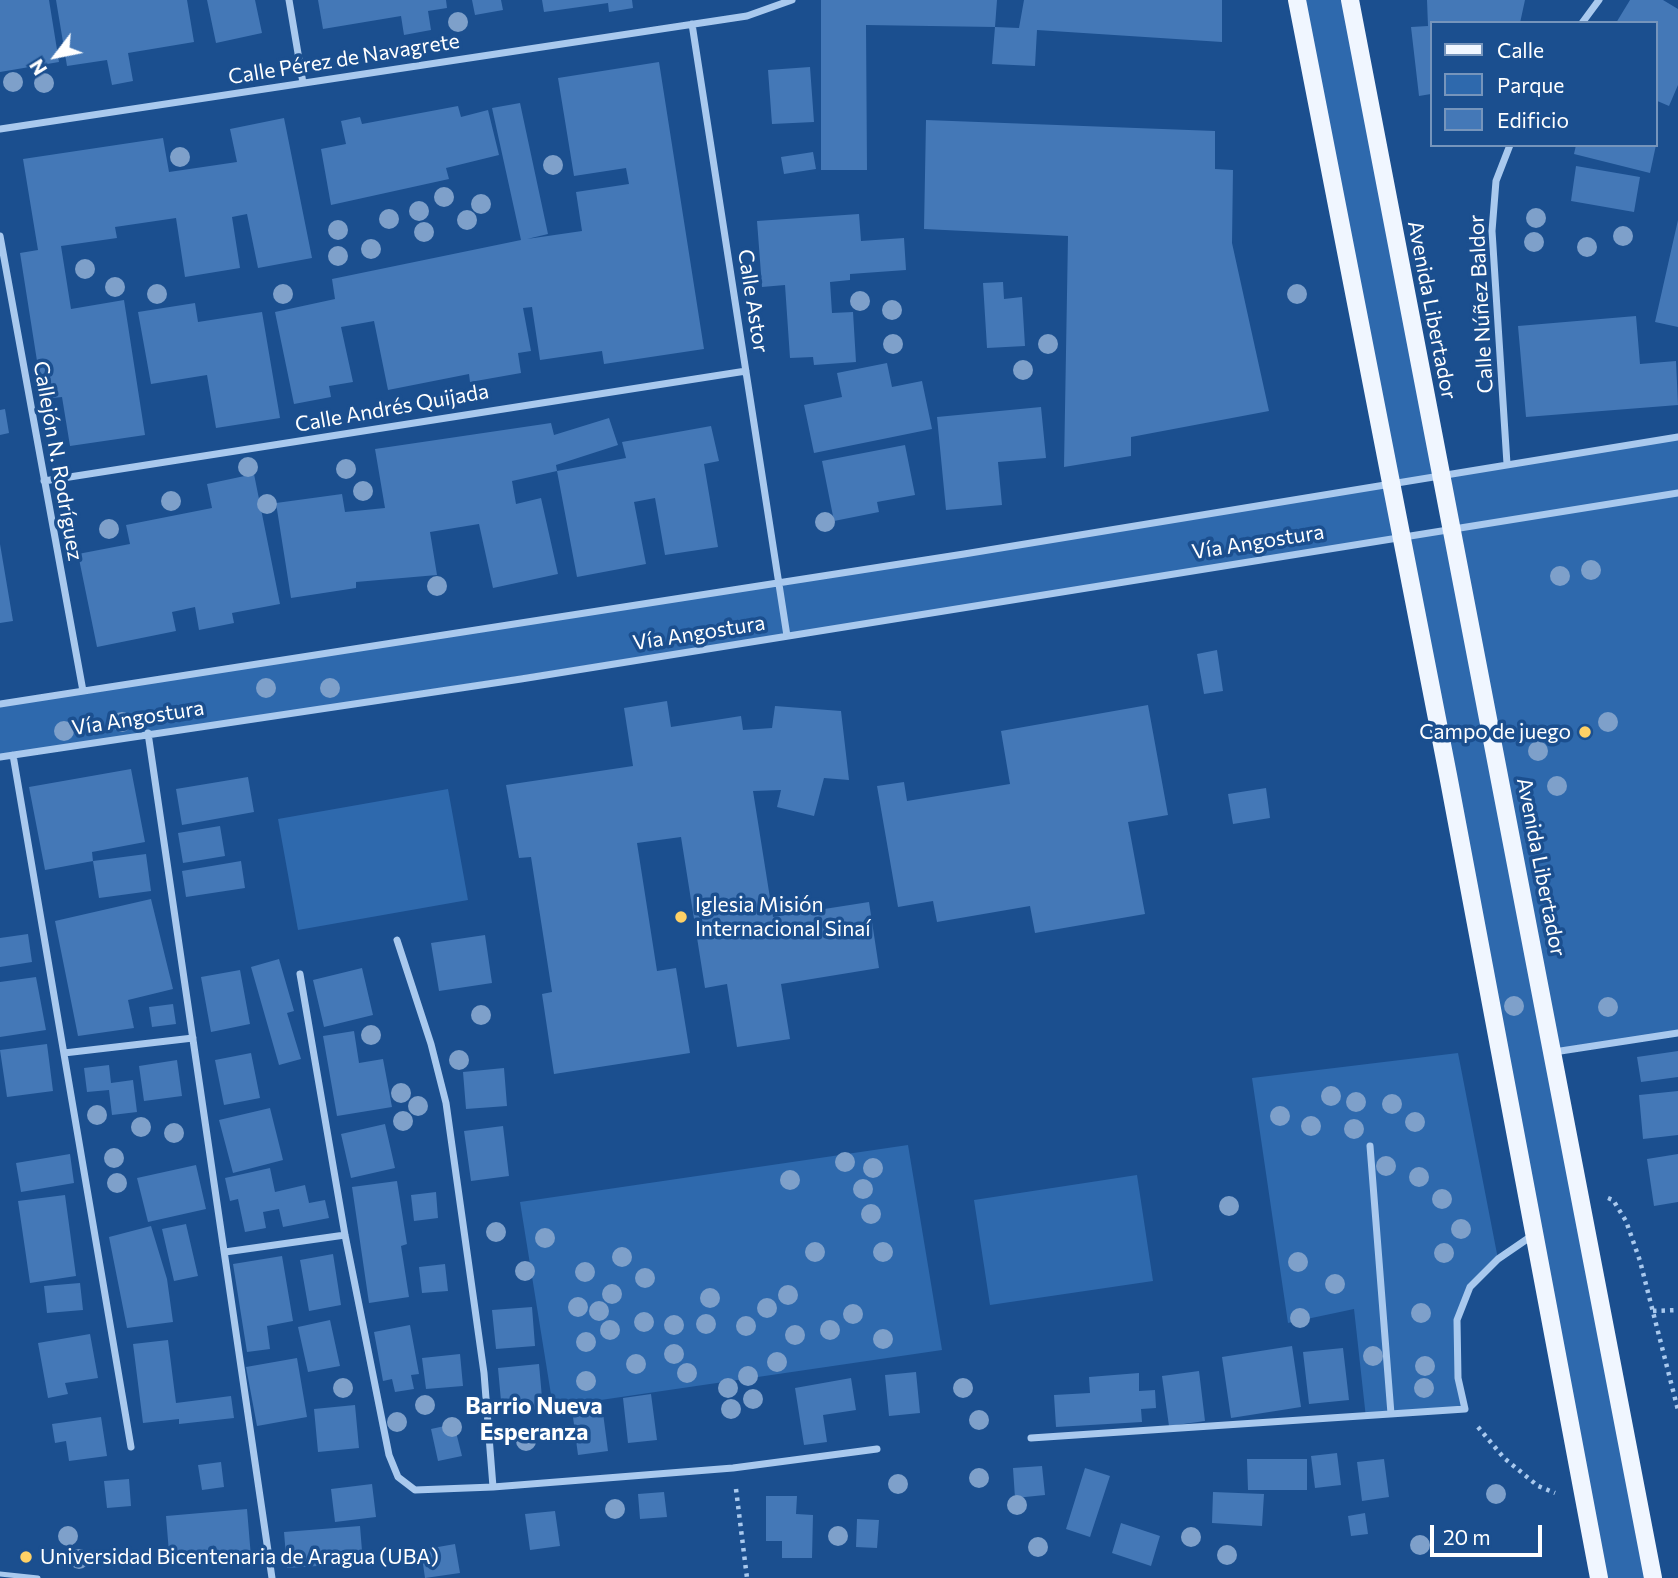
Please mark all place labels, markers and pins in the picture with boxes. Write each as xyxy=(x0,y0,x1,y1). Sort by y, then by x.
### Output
place label: Campo de juego xyxy=(1419,719,1571,745)
marker: Campo de juego xyxy=(1577,724,1593,740)
place label: Iglesia Misión Internacional Sinaí xyxy=(695,892,871,942)
marker: Iglesia Misión Internacional Sinaí xyxy=(673,909,689,925)
place label: Universidad Bicentenaria de Aragua (UBA) xyxy=(40,1544,439,1570)
marker: Universidad Bicentenaria de Aragua (UBA) xyxy=(18,1549,34,1565)

